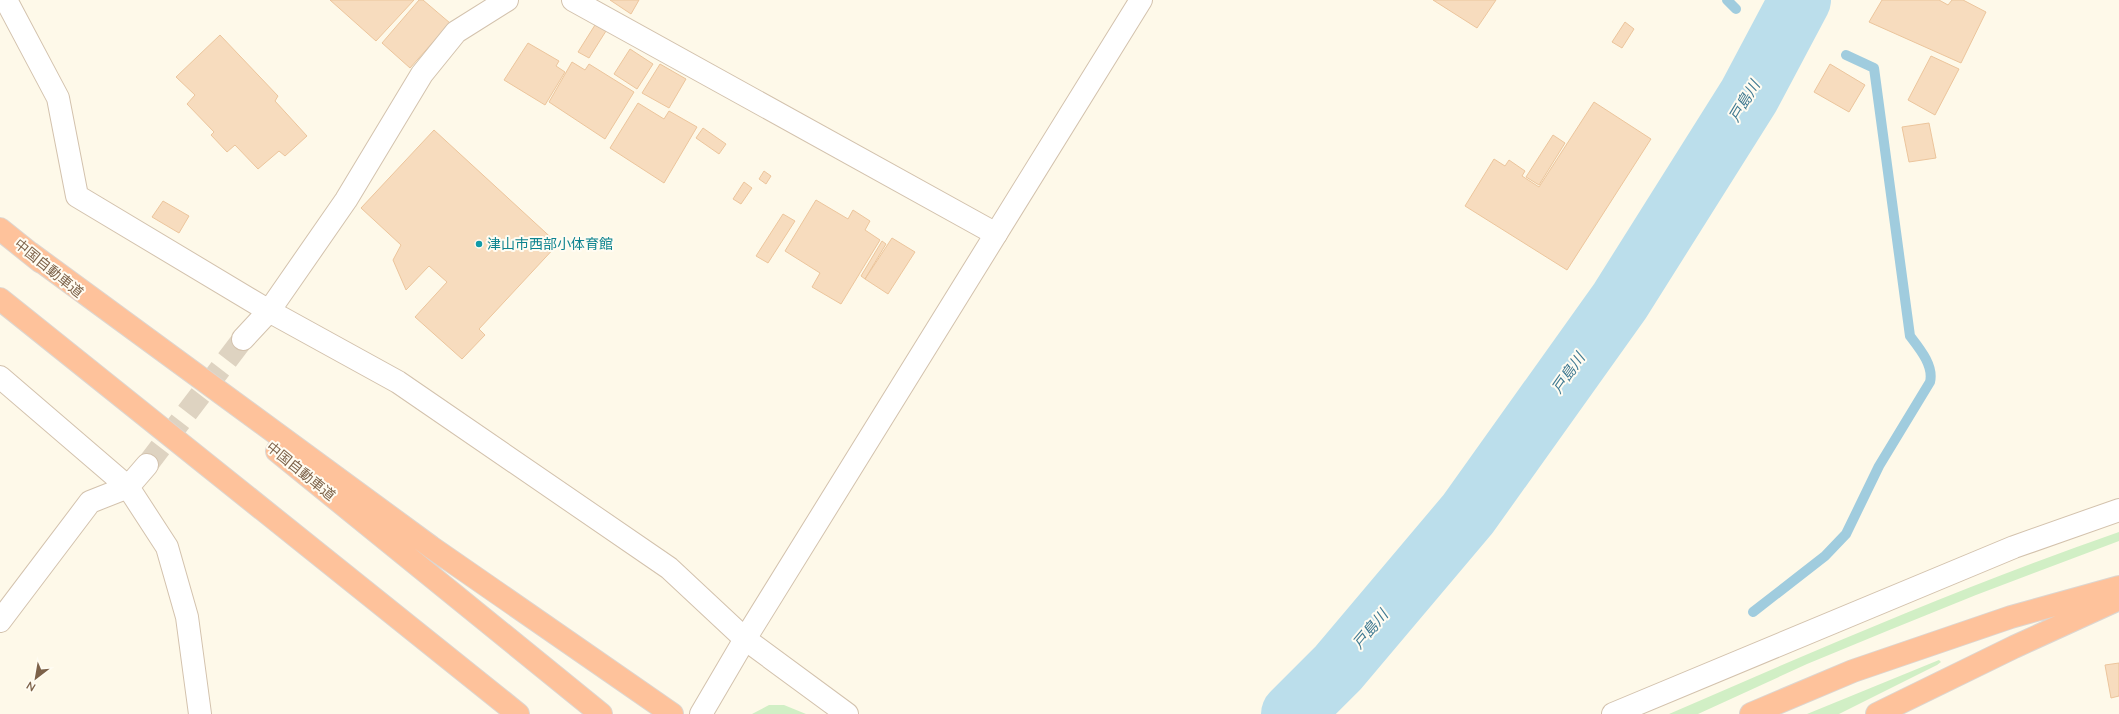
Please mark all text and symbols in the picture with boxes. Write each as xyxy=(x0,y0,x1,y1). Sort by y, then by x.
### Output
water label: 戸島川 xyxy=(1724,75,1765,125)
street label: 中国自動車道 xyxy=(11,235,87,301)
place label: 津山市西部小体育館 xyxy=(487,235,613,253)
marker: 津山市西部小体育館 xyxy=(474,239,484,249)
water label: 戸島川 xyxy=(1547,347,1590,397)
street label: 中国自動車道 xyxy=(263,438,339,504)
water label: 戸島川 xyxy=(1348,604,1393,652)
north arrow xyxy=(16,658,56,698)
text: N xyxy=(24,678,38,695)

